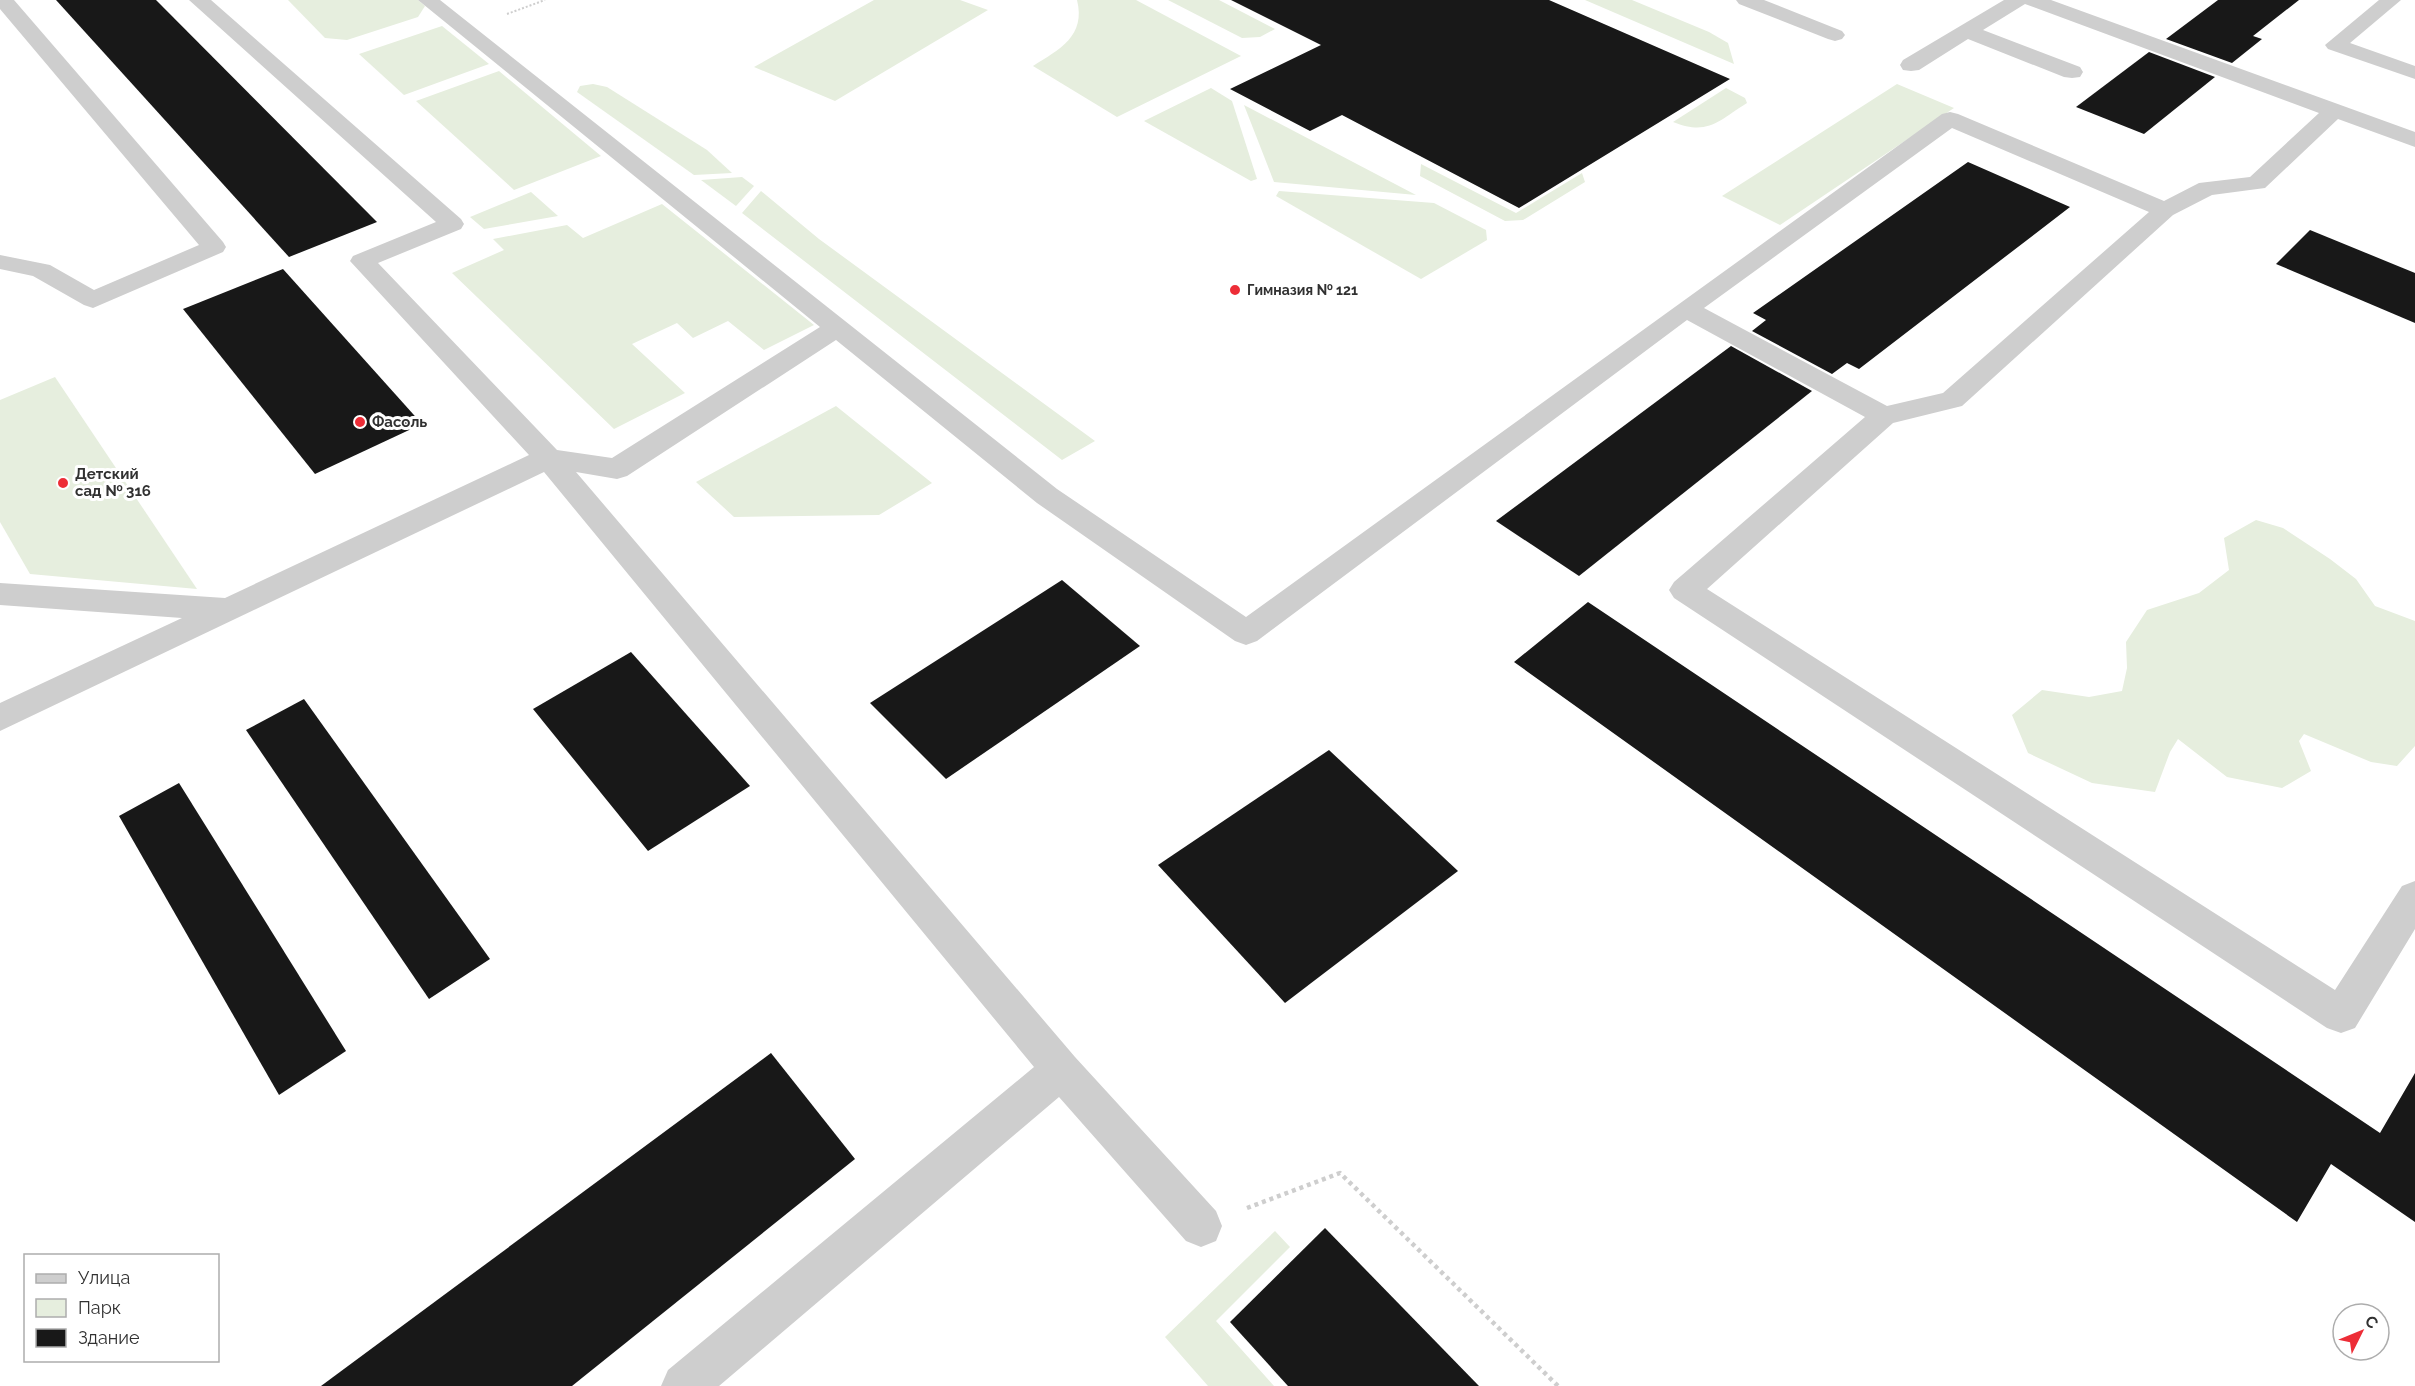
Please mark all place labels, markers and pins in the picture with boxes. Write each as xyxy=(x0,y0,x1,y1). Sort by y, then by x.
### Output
place label: Гимназия № 121 xyxy=(1247,282,1358,298)
marker: Гимназия № 121 xyxy=(1228,283,1242,297)
place label: Фасоль xyxy=(372,413,427,431)
marker: Фасоль xyxy=(353,415,367,429)
place label: Детский сад № 316 xyxy=(75,465,151,500)
marker: Детский сад № 316 xyxy=(56,476,70,490)

